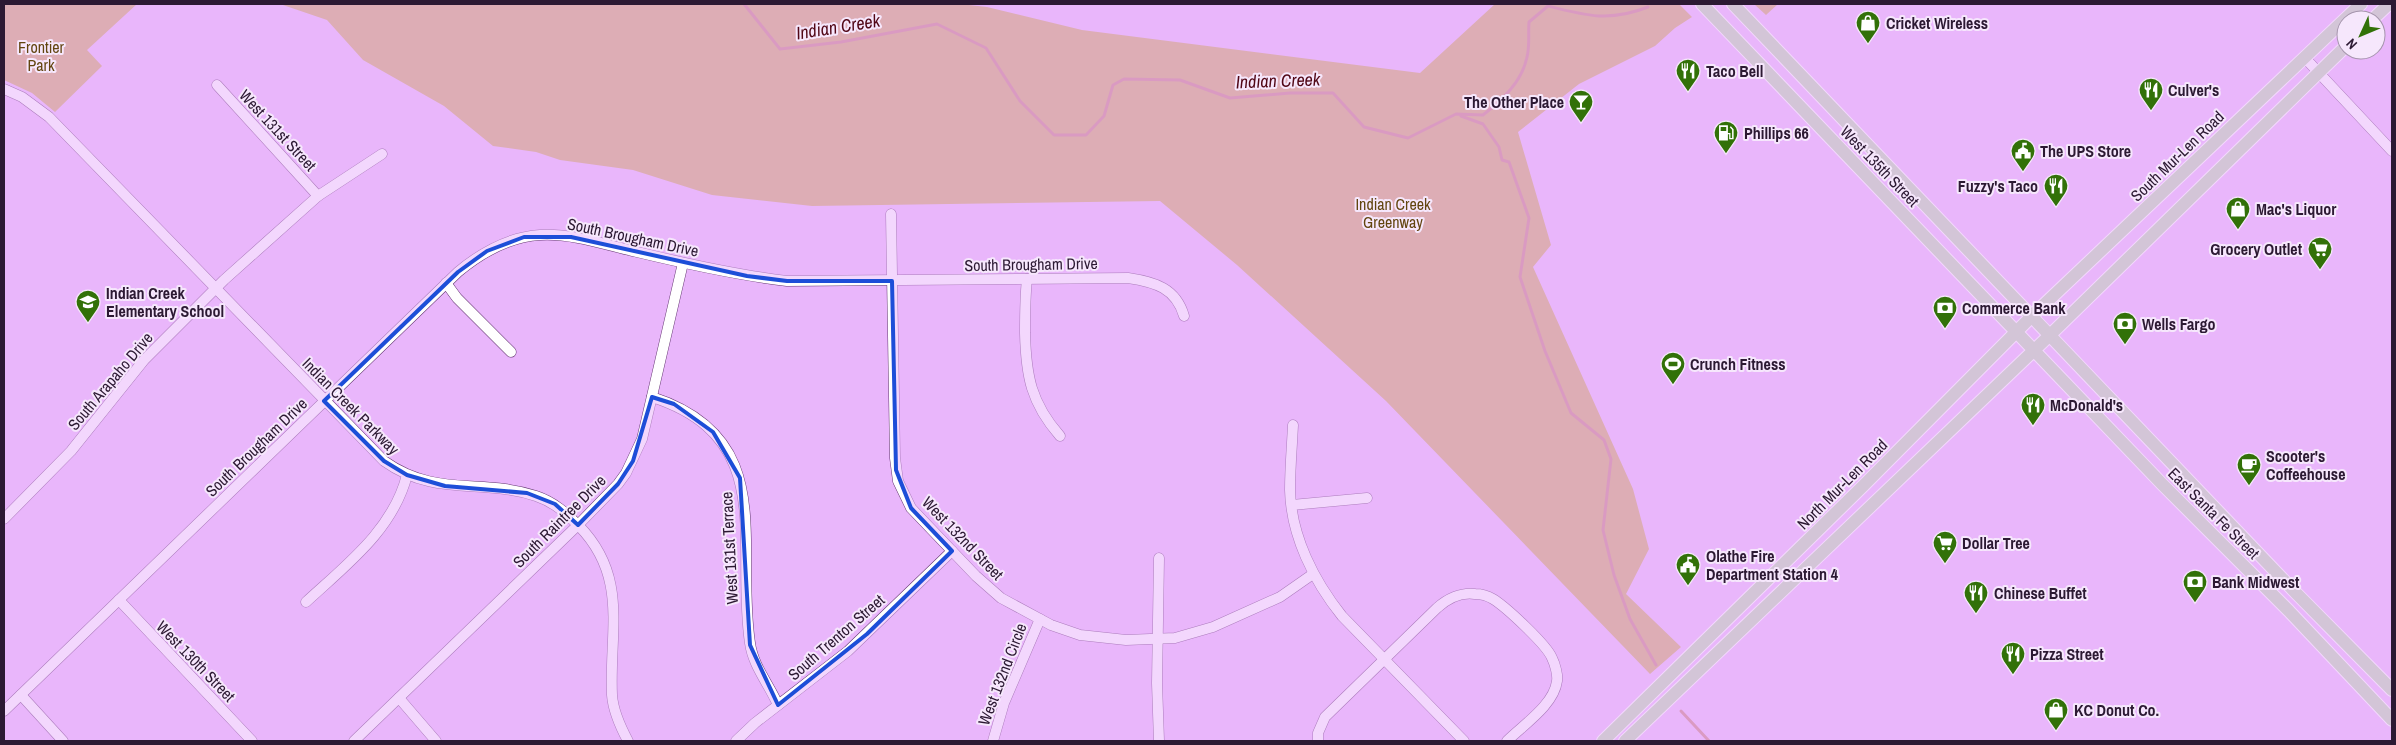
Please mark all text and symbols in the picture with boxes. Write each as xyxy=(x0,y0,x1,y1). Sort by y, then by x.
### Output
water label: Indian Creek xyxy=(794,7,882,45)
shop icon: Cricket Wireless xyxy=(1855,10,1881,44)
north arrow xyxy=(2336,10,2386,60)
place label: Cricket Wireless xyxy=(1886,12,1988,34)
text: N xyxy=(2342,35,2361,53)
park label: Frontier Park xyxy=(18,36,65,76)
restaurant icon: Taco Bell xyxy=(1675,58,1701,92)
place label: Taco Bell xyxy=(1706,60,1763,82)
water label: Indian Creek xyxy=(1235,67,1321,94)
restaurant icon: Culver's xyxy=(2138,77,2164,111)
place label: Culver's xyxy=(2168,79,2219,101)
street label: West 131st Street xyxy=(234,84,322,176)
bar icon: The Other Place xyxy=(1568,89,1594,123)
place label: The Other Place xyxy=(1464,91,1564,113)
street label: South Mur-Len Road xyxy=(2126,106,2228,206)
fuel station icon: Phillips 66 xyxy=(1713,120,1739,154)
street label: West 135th Street xyxy=(1836,121,1925,212)
place label: Phillips 66 xyxy=(1744,122,1809,144)
public building icon: The UPS Store xyxy=(2010,138,2036,172)
place label: The UPS Store xyxy=(2040,140,2131,162)
restaurant icon: Fuzzy's Taco xyxy=(2043,173,2069,207)
place label: Fuzzy's Taco xyxy=(1958,175,2038,197)
park label: Indian Creek Greenway xyxy=(1355,193,1431,233)
shop icon: Mac's Liquor xyxy=(2225,196,2251,230)
place label: Mac's Liquor xyxy=(2256,198,2337,220)
street label: South Brougham Drive xyxy=(565,212,701,262)
supermarket icon: Grocery Outlet xyxy=(2307,236,2333,270)
place label: Grocery Outlet xyxy=(2210,238,2303,260)
street label: South Brougham Drive xyxy=(964,252,1098,276)
place label: Indian Creek Elementary School xyxy=(106,282,224,322)
school or university icon: Indian Creek Elementary School xyxy=(75,289,101,323)
bank icon: Commerce Bank xyxy=(1932,295,1958,329)
place label: Commerce Bank xyxy=(1962,297,2066,319)
bank icon: Wells Fargo xyxy=(2112,311,2138,345)
place label: Wells Fargo xyxy=(2142,313,2216,335)
street label: South Arapaho Drive xyxy=(62,327,158,435)
sports icon: Crunch Fitness xyxy=(1660,351,1686,385)
street label: Indian Creek Parkway xyxy=(298,353,405,460)
place label: Crunch Fitness xyxy=(1690,353,1786,375)
restaurant icon: McDonald's xyxy=(2020,392,2046,426)
street label: South Brougham Drive xyxy=(200,393,312,501)
place label: McDonald's xyxy=(2050,394,2123,416)
street label: North Mur-Len Road xyxy=(1792,434,1892,534)
place label: Scooter's Coffeehouse xyxy=(2266,445,2345,485)
cafe icon: Scooter's Coffeehouse xyxy=(2236,452,2262,486)
street label: East Santa Fe Street xyxy=(2163,462,2265,564)
street label: South Raintree Drive xyxy=(508,470,610,572)
street label: West 131st Terrace xyxy=(715,491,743,605)
street label: West 132nd Street xyxy=(917,491,1009,585)
supermarket icon: Dollar Tree xyxy=(1932,530,1958,564)
place label: Dollar Tree xyxy=(1962,532,2030,554)
place label: Olathe Fire Department Station 4 xyxy=(1706,545,1839,585)
public building icon: Olathe Fire Department Station 4 xyxy=(1675,552,1701,586)
bank icon: Bank Midwest xyxy=(2182,569,2208,603)
place label: Bank Midwest xyxy=(2212,571,2300,593)
restaurant icon: Chinese Buffet xyxy=(1963,580,1989,614)
place label: Chinese Buffet xyxy=(1994,582,2087,604)
street label: South Trenton Street xyxy=(783,589,889,685)
street label: West 130th Street xyxy=(152,616,241,707)
street label: West 132nd Circle xyxy=(972,620,1032,728)
restaurant icon: Pizza Street xyxy=(2000,641,2026,675)
place label: Pizza Street xyxy=(2030,643,2104,665)
shop icon: KC Donut Co. xyxy=(2043,697,2069,731)
place label: KC Donut Co. xyxy=(2074,699,2159,721)

